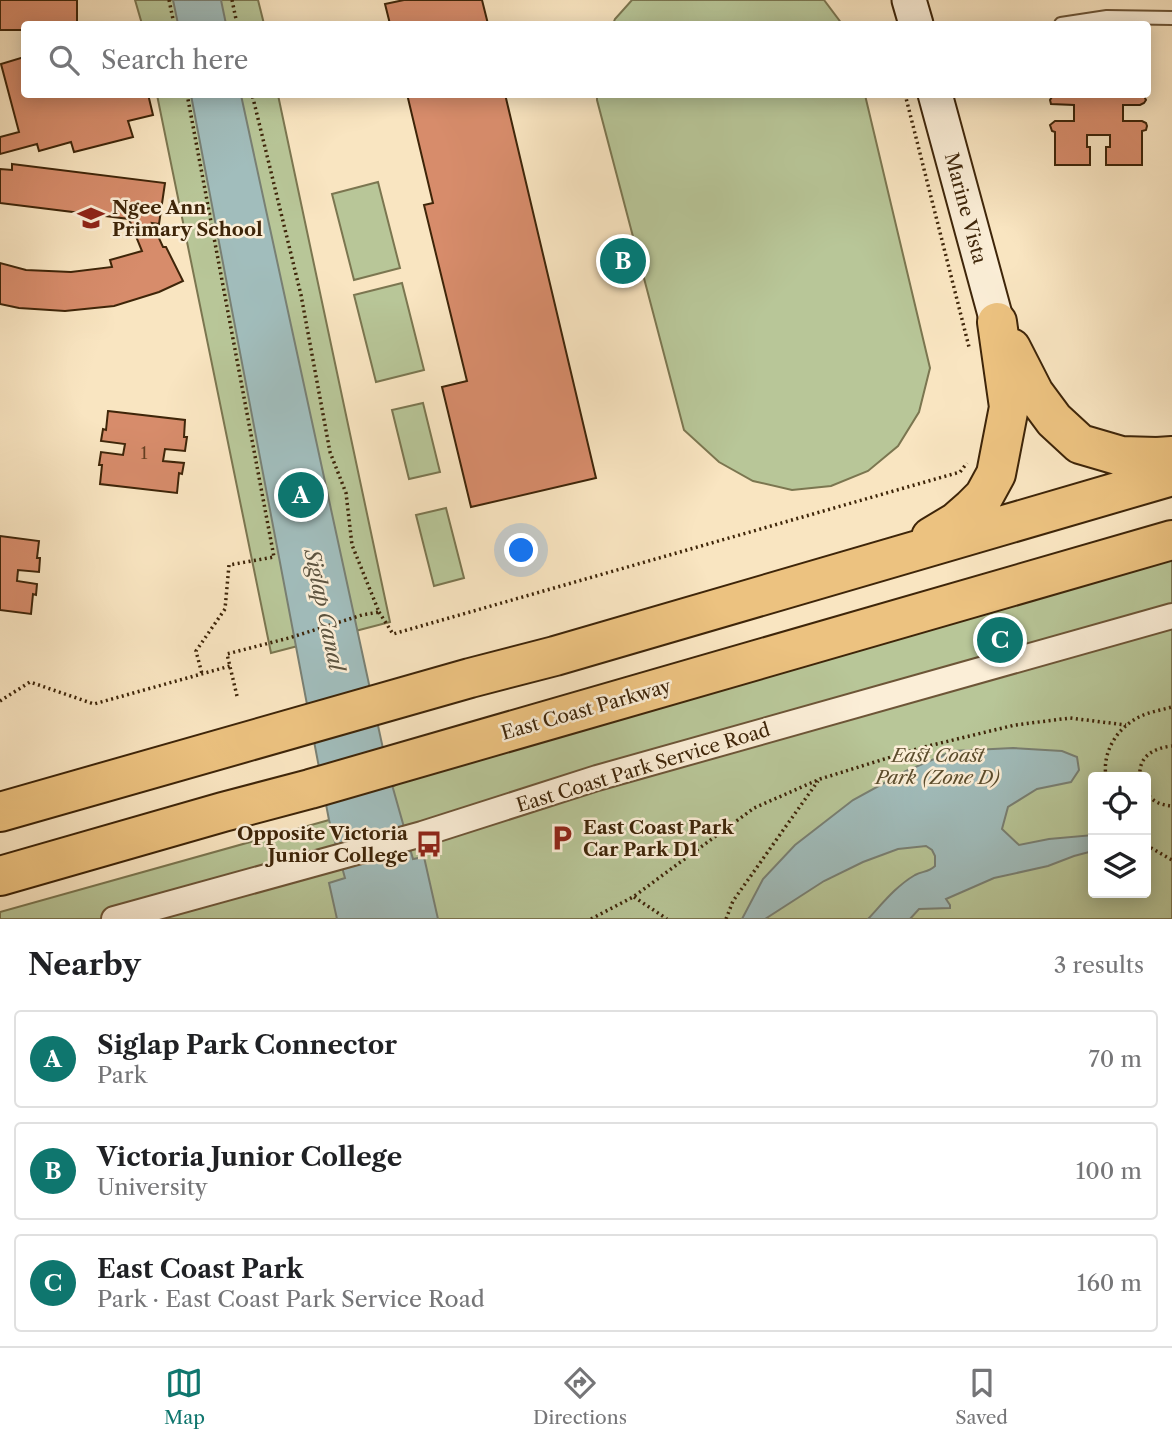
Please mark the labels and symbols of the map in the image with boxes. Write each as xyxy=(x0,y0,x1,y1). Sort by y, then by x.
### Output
street label: Marine Vista xyxy=(940,150,991,266)
place label: Ngee Ann Primary School xyxy=(112,196,263,241)
school or university icon: Ngee Ann Primary School xyxy=(76,203,106,233)
pin: B xyxy=(600,235,646,287)
house number: 1 xyxy=(141,443,148,463)
pin: A xyxy=(278,469,324,521)
your location xyxy=(504,533,538,567)
water label: Siglap Canal xyxy=(299,545,350,675)
pin: C xyxy=(977,614,1023,666)
street label: East Coast Parkway xyxy=(499,674,674,745)
street label: East Coast Park Service Road xyxy=(514,718,773,817)
park label: East Coast Park (Zone D) xyxy=(874,744,1000,789)
place label: East Coast Park Car Park D1 xyxy=(583,816,734,861)
place label: Opposite Victoria Junior College xyxy=(237,822,409,867)
parking icon: East Coast Park Car Park D1 xyxy=(547,823,577,853)
bus stop icon: Opposite Victoria Junior College xyxy=(414,829,444,859)

